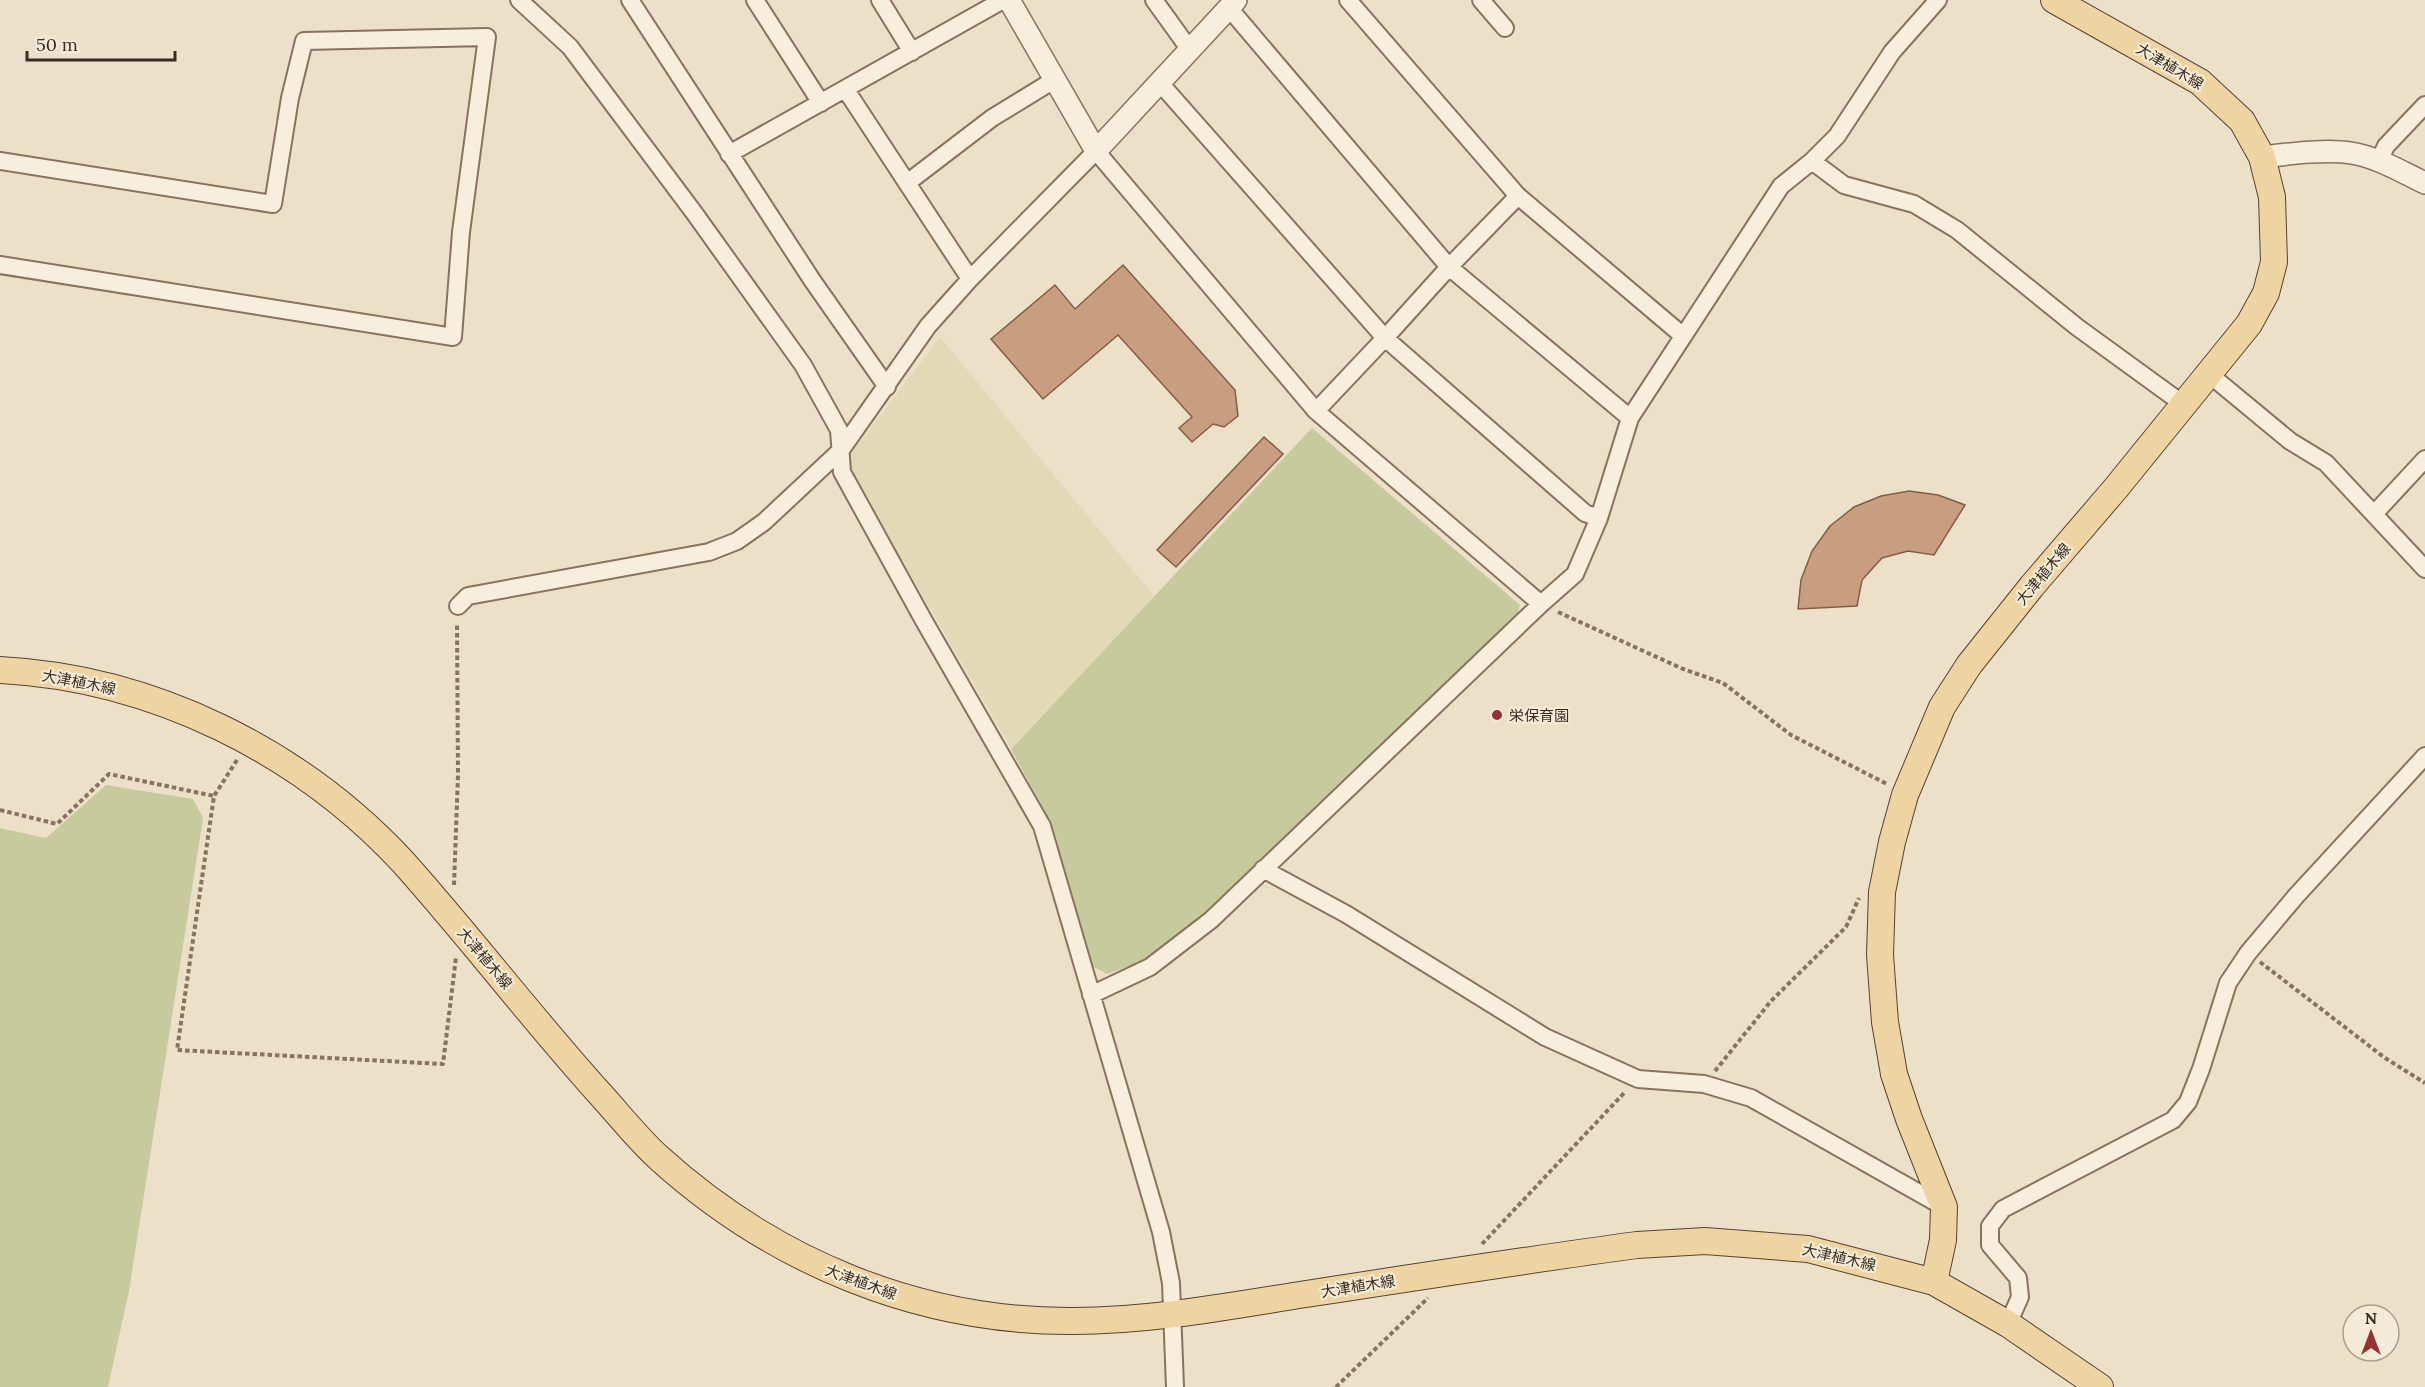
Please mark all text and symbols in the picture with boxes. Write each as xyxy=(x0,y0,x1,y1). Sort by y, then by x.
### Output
scale bar xyxy=(27,24,176,62)
text: 50 m xyxy=(36,33,78,56)
street label: 大津植木線 xyxy=(2133,39,2207,93)
street label: 大津植木線 xyxy=(2012,539,2074,609)
street label: 大津植木線 xyxy=(40,666,118,698)
place label: 栄保育園 xyxy=(1509,706,1569,725)
marker: 栄保育園 xyxy=(1490,708,1504,722)
street label: 大津植木線 xyxy=(454,923,516,993)
street label: 大津植木線 xyxy=(1800,1239,1878,1275)
street label: 大津植木線 xyxy=(823,1260,899,1304)
street label: 大津植木線 xyxy=(1319,1271,1397,1301)
north arrow xyxy=(2341,1303,2401,1363)
text: N xyxy=(2365,1308,2377,1328)

